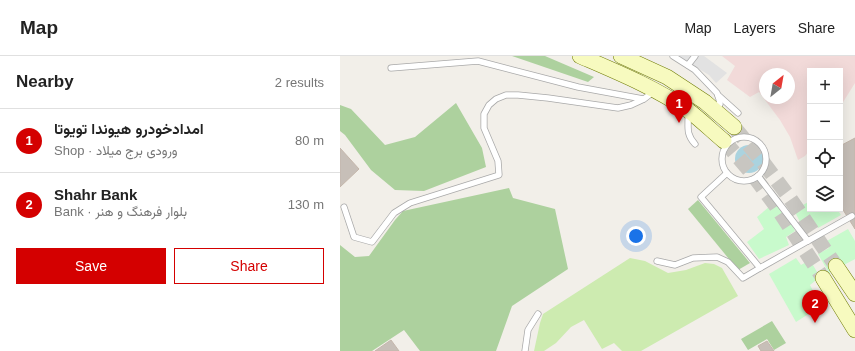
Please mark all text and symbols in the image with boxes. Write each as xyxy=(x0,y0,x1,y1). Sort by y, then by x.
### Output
text: Map xyxy=(20,17,58,38)
text: Map xyxy=(684,20,712,36)
text: Layers xyxy=(734,20,776,36)
text: Share xyxy=(798,20,835,36)
north arrow xyxy=(759,68,795,104)
map controls xyxy=(807,68,843,212)
button: + xyxy=(807,68,843,104)
text: Nearby xyxy=(16,72,74,91)
text: 2 results xyxy=(275,75,324,90)
pin: 1 xyxy=(666,90,692,123)
button: − xyxy=(807,104,843,140)
text: امدادخودرو هیوندا تویوتا xyxy=(54,120,204,137)
text: 1 xyxy=(25,133,33,148)
text: 80 m xyxy=(295,133,324,148)
button: locate xyxy=(807,140,843,176)
text: Shop · ورودی برج میلاد xyxy=(54,143,178,158)
button: layers xyxy=(807,176,843,212)
text: Shahr Bank xyxy=(54,186,137,203)
text: 2 xyxy=(25,197,33,212)
text: 130 m xyxy=(288,197,324,212)
text: Bank · بلوار فرهنگ و هنر xyxy=(54,204,187,219)
your location xyxy=(626,226,646,246)
button: Save xyxy=(16,248,166,284)
button: Share xyxy=(174,248,324,284)
pin: 2 xyxy=(802,290,828,323)

